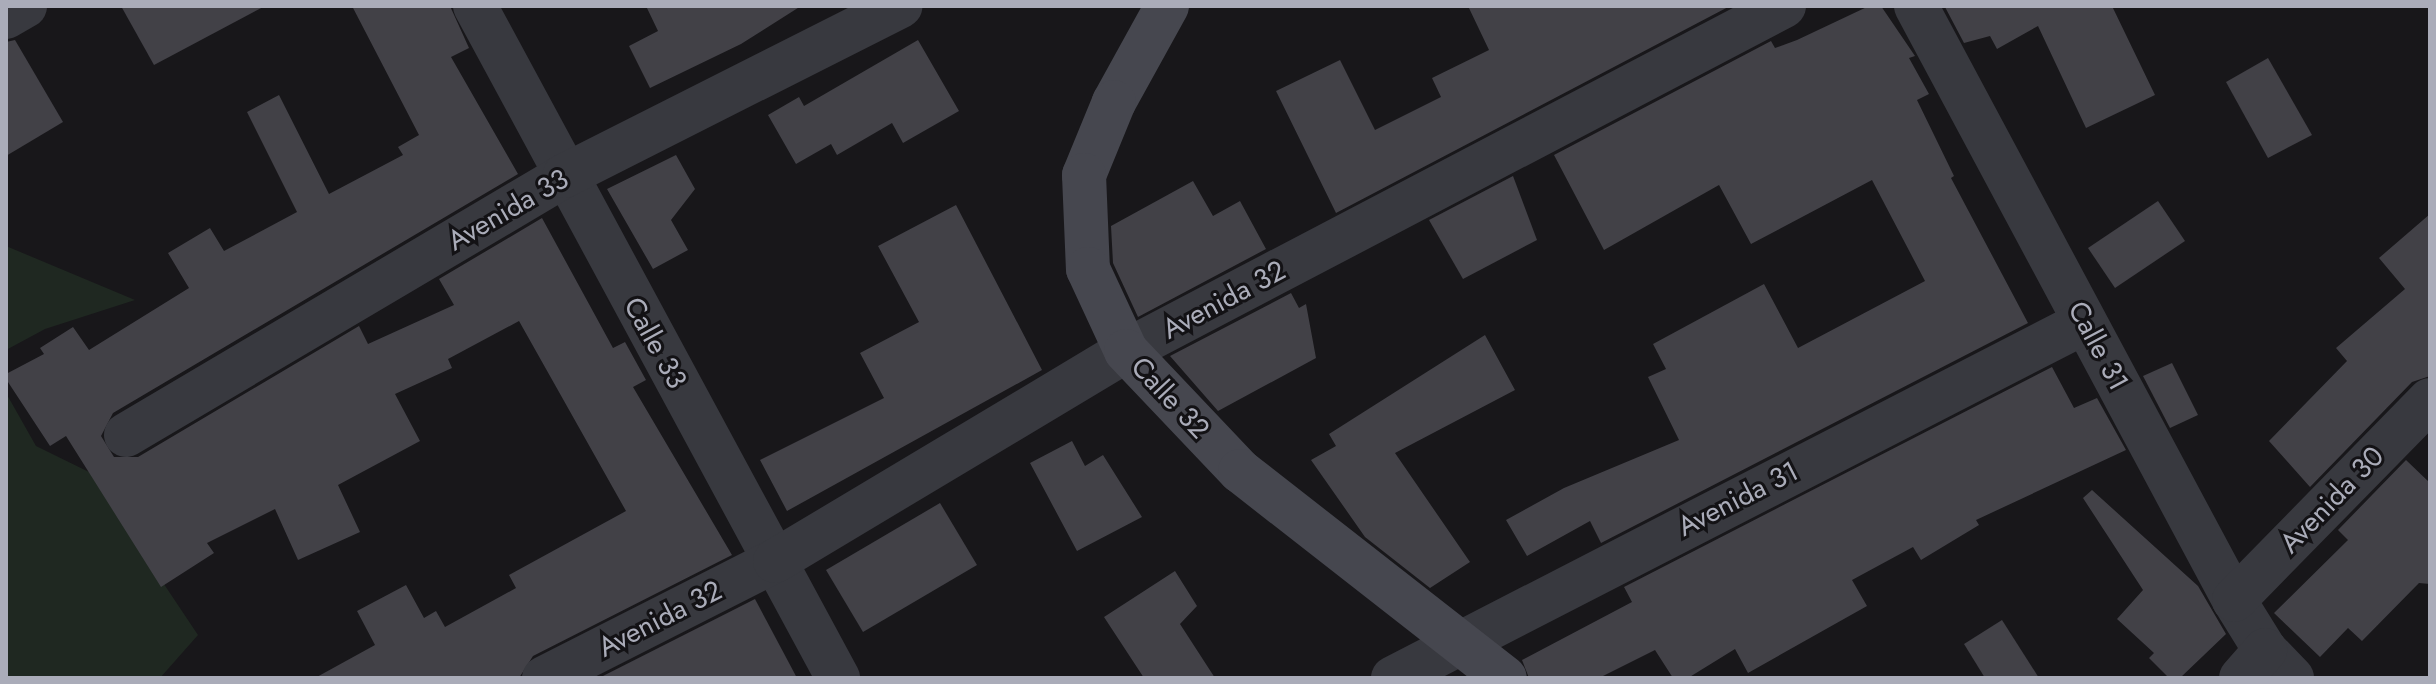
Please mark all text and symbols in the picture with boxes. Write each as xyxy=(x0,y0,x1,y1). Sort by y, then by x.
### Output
street label: Avenida 33 xyxy=(442,162,574,258)
street label: Avenida 32 xyxy=(1157,254,1291,346)
street label: Calle 33 xyxy=(616,292,694,394)
street label: Calle 31 xyxy=(2061,296,2135,396)
street label: Calle 32 xyxy=(1124,350,1216,446)
street label: Avenida 30 xyxy=(2273,440,2391,560)
street label: Avenida 31 xyxy=(1672,454,1804,544)
street label: Avenida 32 xyxy=(592,574,728,664)

